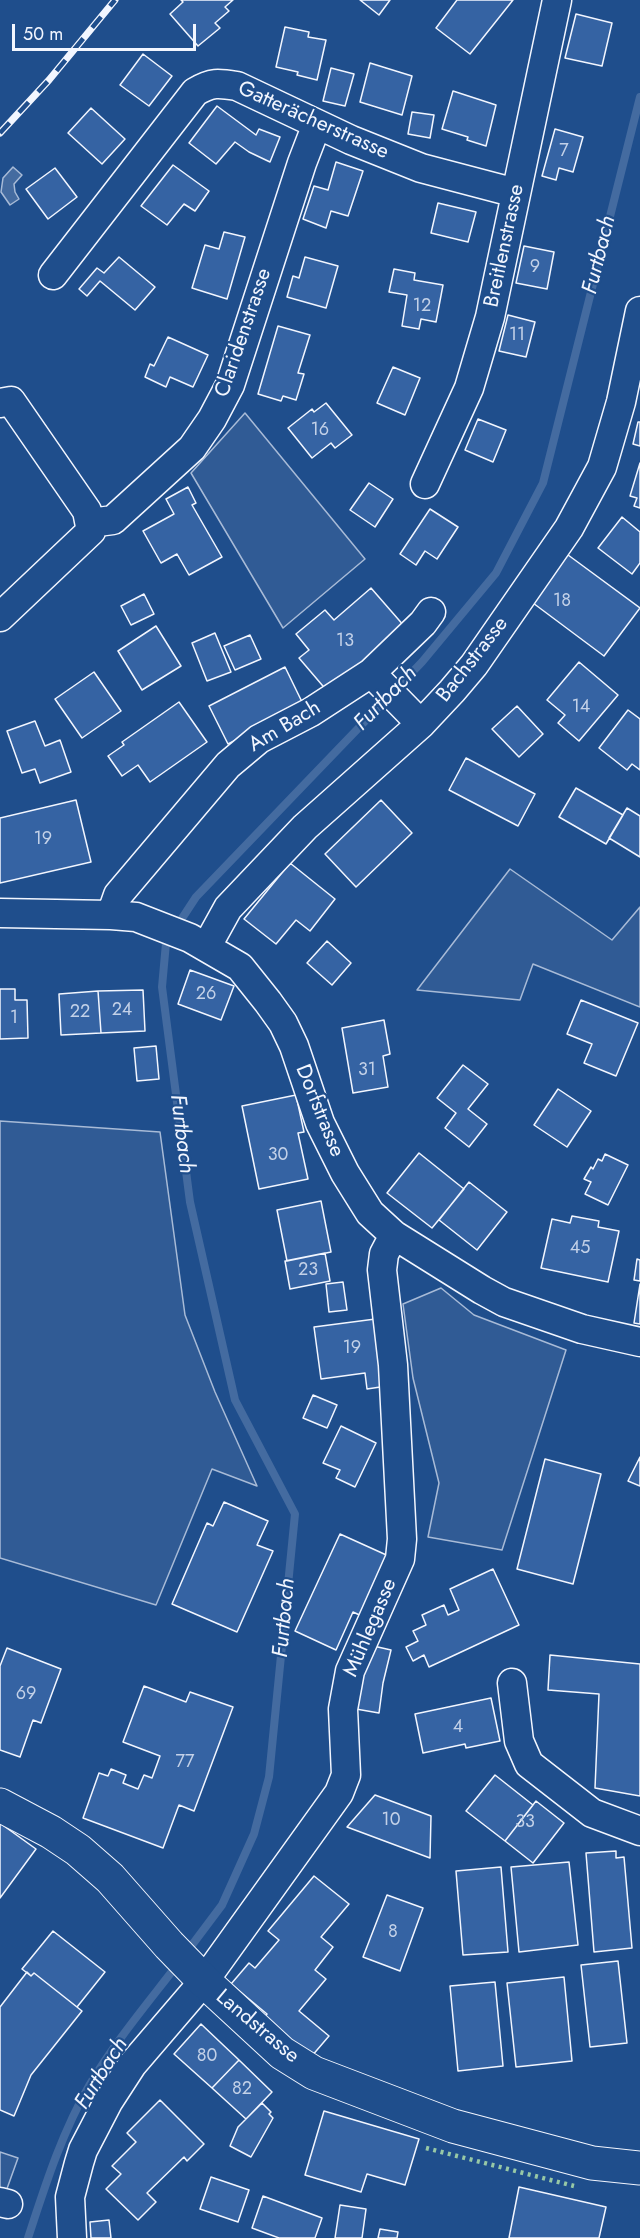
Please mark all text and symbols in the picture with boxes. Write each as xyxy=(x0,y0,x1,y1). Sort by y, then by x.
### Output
scale bar xyxy=(15,12,200,50)
text: 50 m xyxy=(23,21,63,47)
street label: Gatterächerstrasse xyxy=(234,76,392,166)
house number: 7 xyxy=(559,141,569,163)
street label: Breitlenstrasse xyxy=(480,182,530,310)
water label: Furtbach xyxy=(578,213,622,297)
house number: 9 xyxy=(530,257,540,279)
street label: Claridenstrasse xyxy=(210,265,278,401)
house number: 12 xyxy=(413,296,431,318)
house number: 11 xyxy=(509,325,525,347)
house number: 16 xyxy=(311,420,329,442)
house number: 18 xyxy=(553,591,571,613)
street label: Bachstrasse xyxy=(432,612,514,708)
house number: 13 xyxy=(336,631,354,653)
water label: Furtbach xyxy=(349,661,423,737)
street label: Am Bach xyxy=(244,696,326,758)
house number: 14 xyxy=(572,697,590,719)
house number: 19 xyxy=(34,829,52,851)
house number: 26 xyxy=(196,984,216,1006)
house number: 24 xyxy=(112,1000,132,1022)
house number: 22 xyxy=(70,1002,90,1024)
house number: 1 xyxy=(10,1008,18,1030)
house number: 31 xyxy=(358,1060,376,1082)
street label: Dorfstrasse xyxy=(289,1061,349,1161)
water label: Furtbach xyxy=(163,1093,199,1175)
house number: 30 xyxy=(268,1145,288,1167)
house number: 45 xyxy=(570,1238,590,1260)
house number: 23 xyxy=(298,1260,318,1282)
house number: 19 xyxy=(343,1338,361,1360)
street label: Mühlegasse xyxy=(339,1575,403,1681)
water label: Furtbach xyxy=(268,1577,302,1659)
house number: 69 xyxy=(16,1684,36,1706)
house number: 4 xyxy=(453,1717,463,1739)
house number: 77 xyxy=(176,1752,194,1774)
house number: 10 xyxy=(382,1810,400,1832)
house number: 33 xyxy=(515,1812,535,1834)
house number: 8 xyxy=(388,1922,398,1944)
street label: Landstrasse xyxy=(210,1985,304,2069)
water label: Furtbach xyxy=(70,2033,134,2115)
house number: 80 xyxy=(197,2046,217,2068)
house number: 82 xyxy=(232,2079,252,2101)

